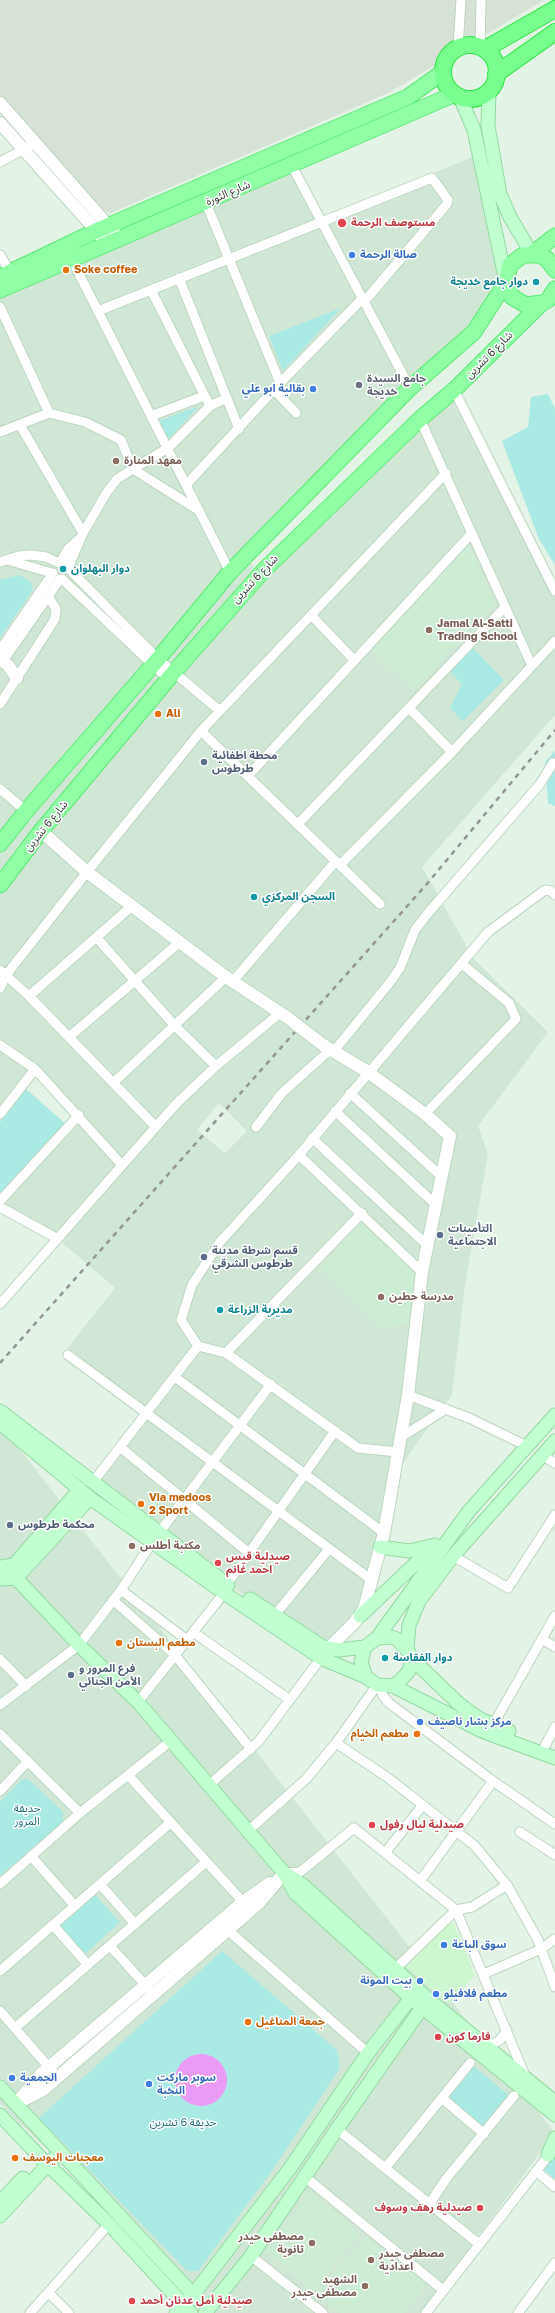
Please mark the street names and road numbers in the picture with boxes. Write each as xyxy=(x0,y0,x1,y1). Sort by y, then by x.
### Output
street label: شارع الثورة xyxy=(204,178,252,208)
street label: شارع 6 تشرين xyxy=(463,329,515,381)
street label: شارع 6 تشرين xyxy=(229,552,281,606)
street label: شارع 6 تشرين xyxy=(21,798,71,854)

